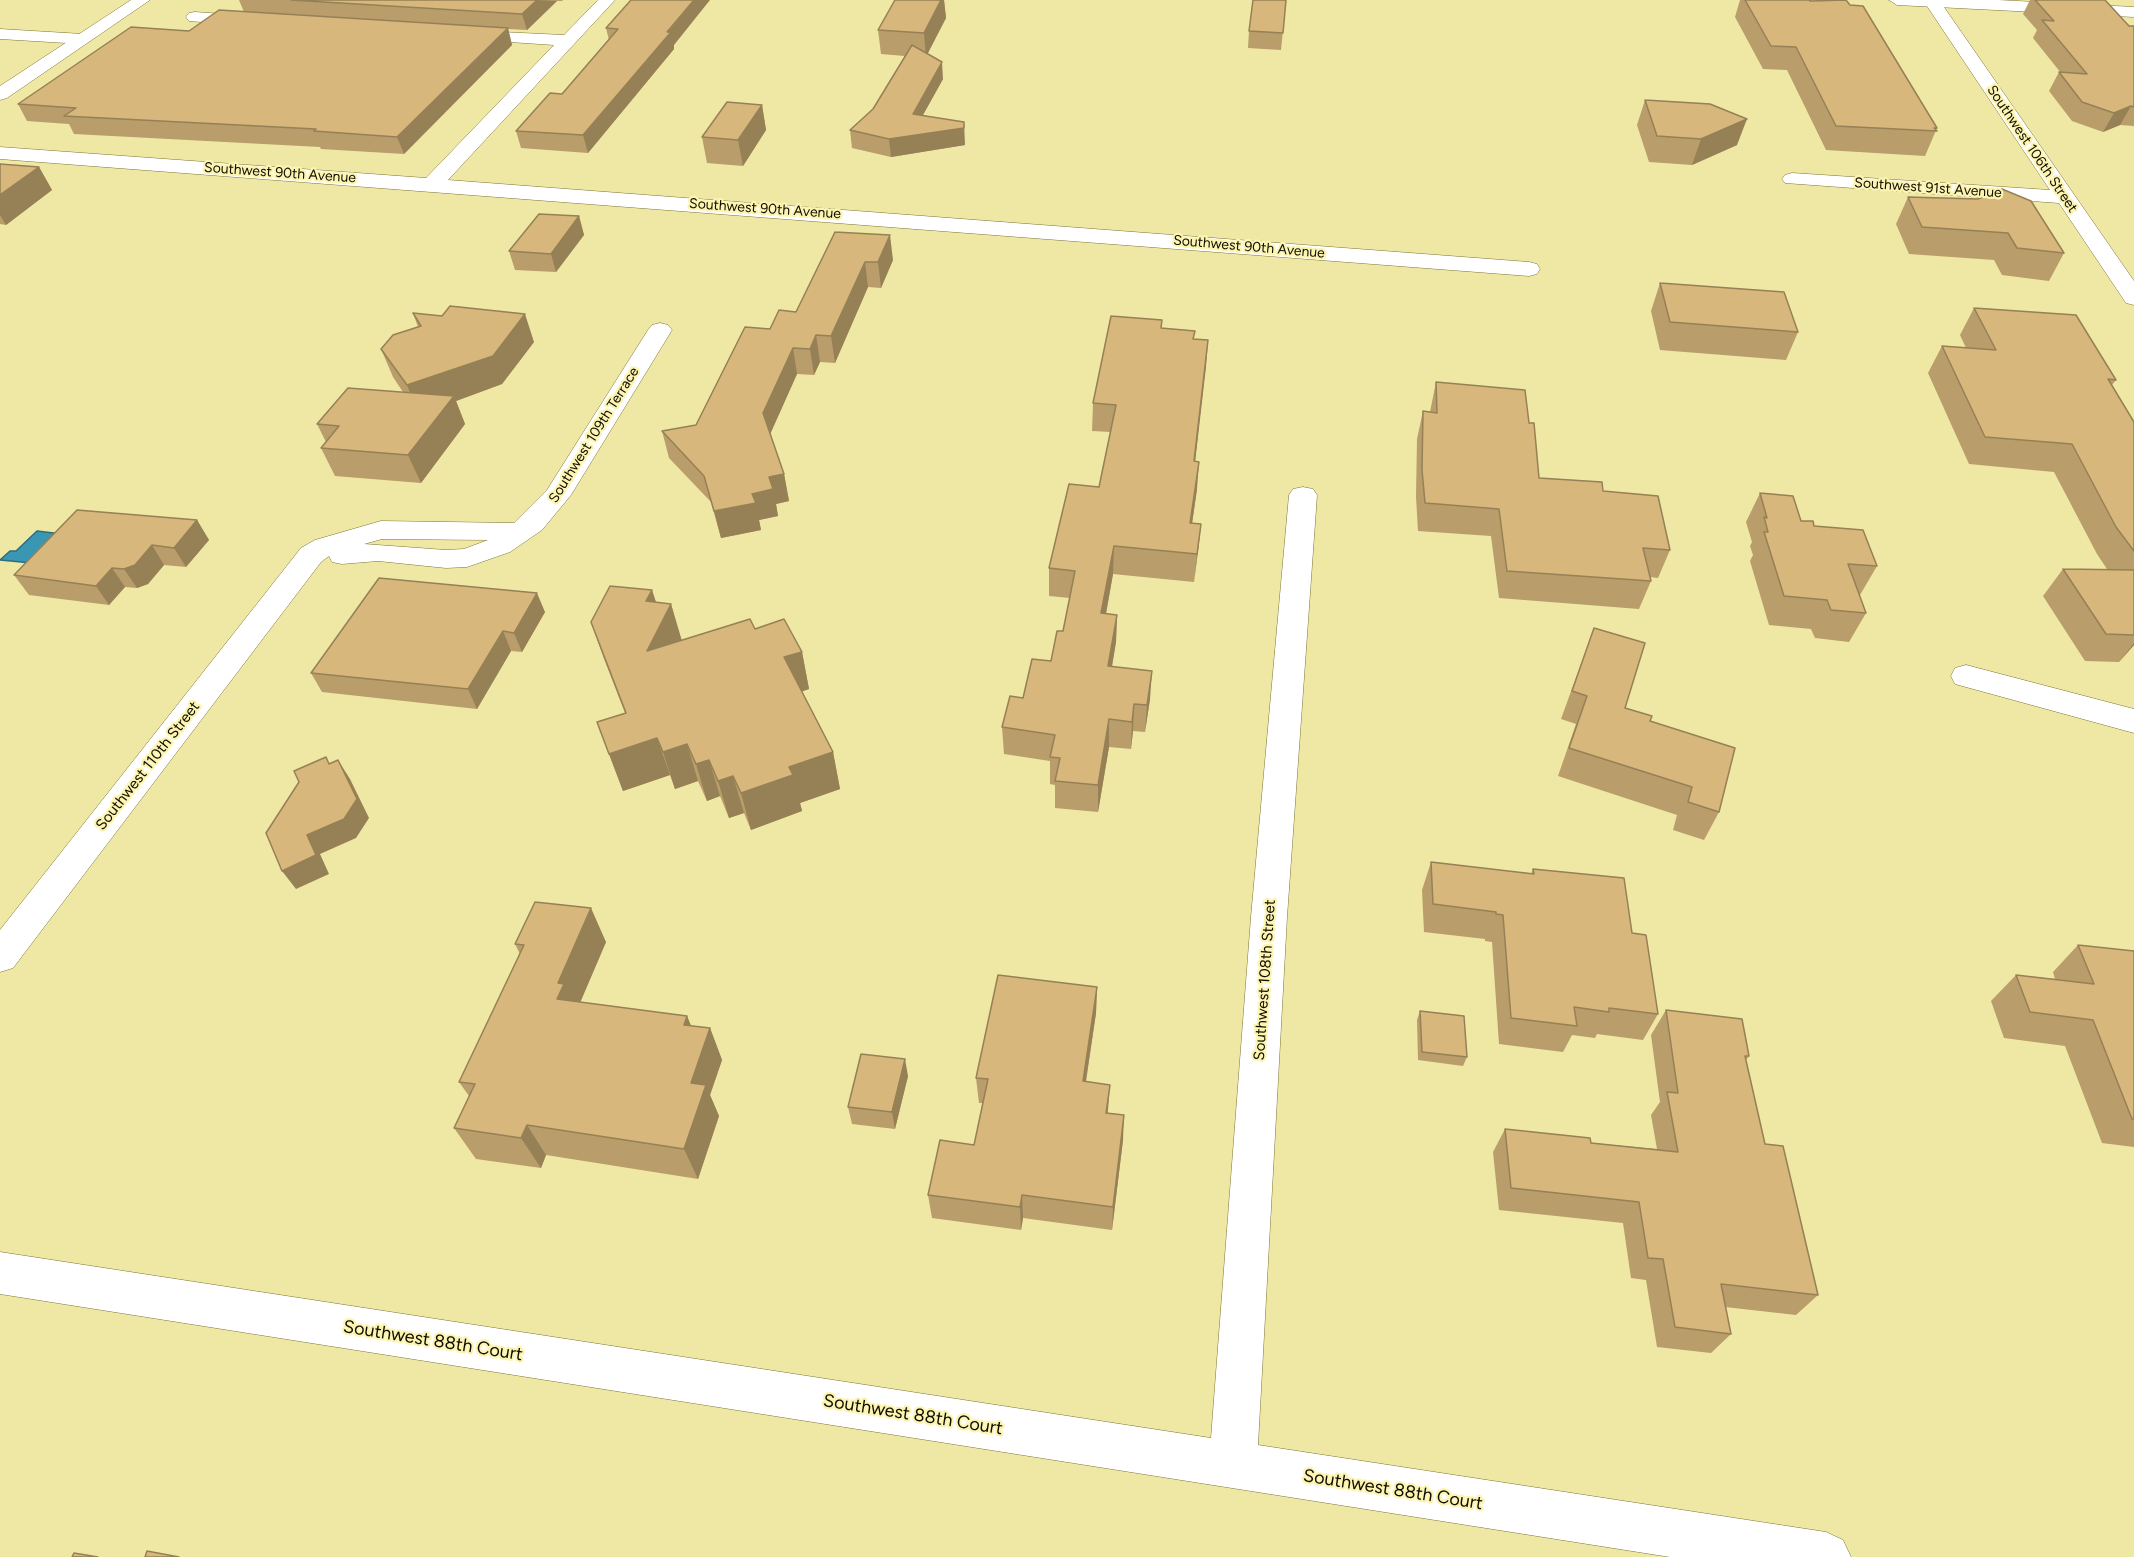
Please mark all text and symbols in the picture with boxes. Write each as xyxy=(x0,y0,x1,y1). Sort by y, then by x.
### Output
street label: Southwest 106th Street xyxy=(1983,82,2081,216)
street label: Southwest 90th Avenue xyxy=(204,159,356,187)
street label: Southwest 91st Avenue xyxy=(1854,174,2002,202)
street label: Southwest 90th Avenue xyxy=(689,195,841,223)
street label: Southwest 90th Avenue xyxy=(1173,232,1325,262)
street label: Southwest 109th Terrace xyxy=(545,364,643,506)
street label: Southwest 110th Street xyxy=(92,698,204,834)
street label: Southwest 108th Street xyxy=(1250,899,1280,1061)
street label: Southwest 88th Court xyxy=(342,1316,524,1366)
street label: Southwest 88th Court xyxy=(822,1390,1004,1440)
street label: Southwest 88th Court xyxy=(1302,1465,1484,1515)

